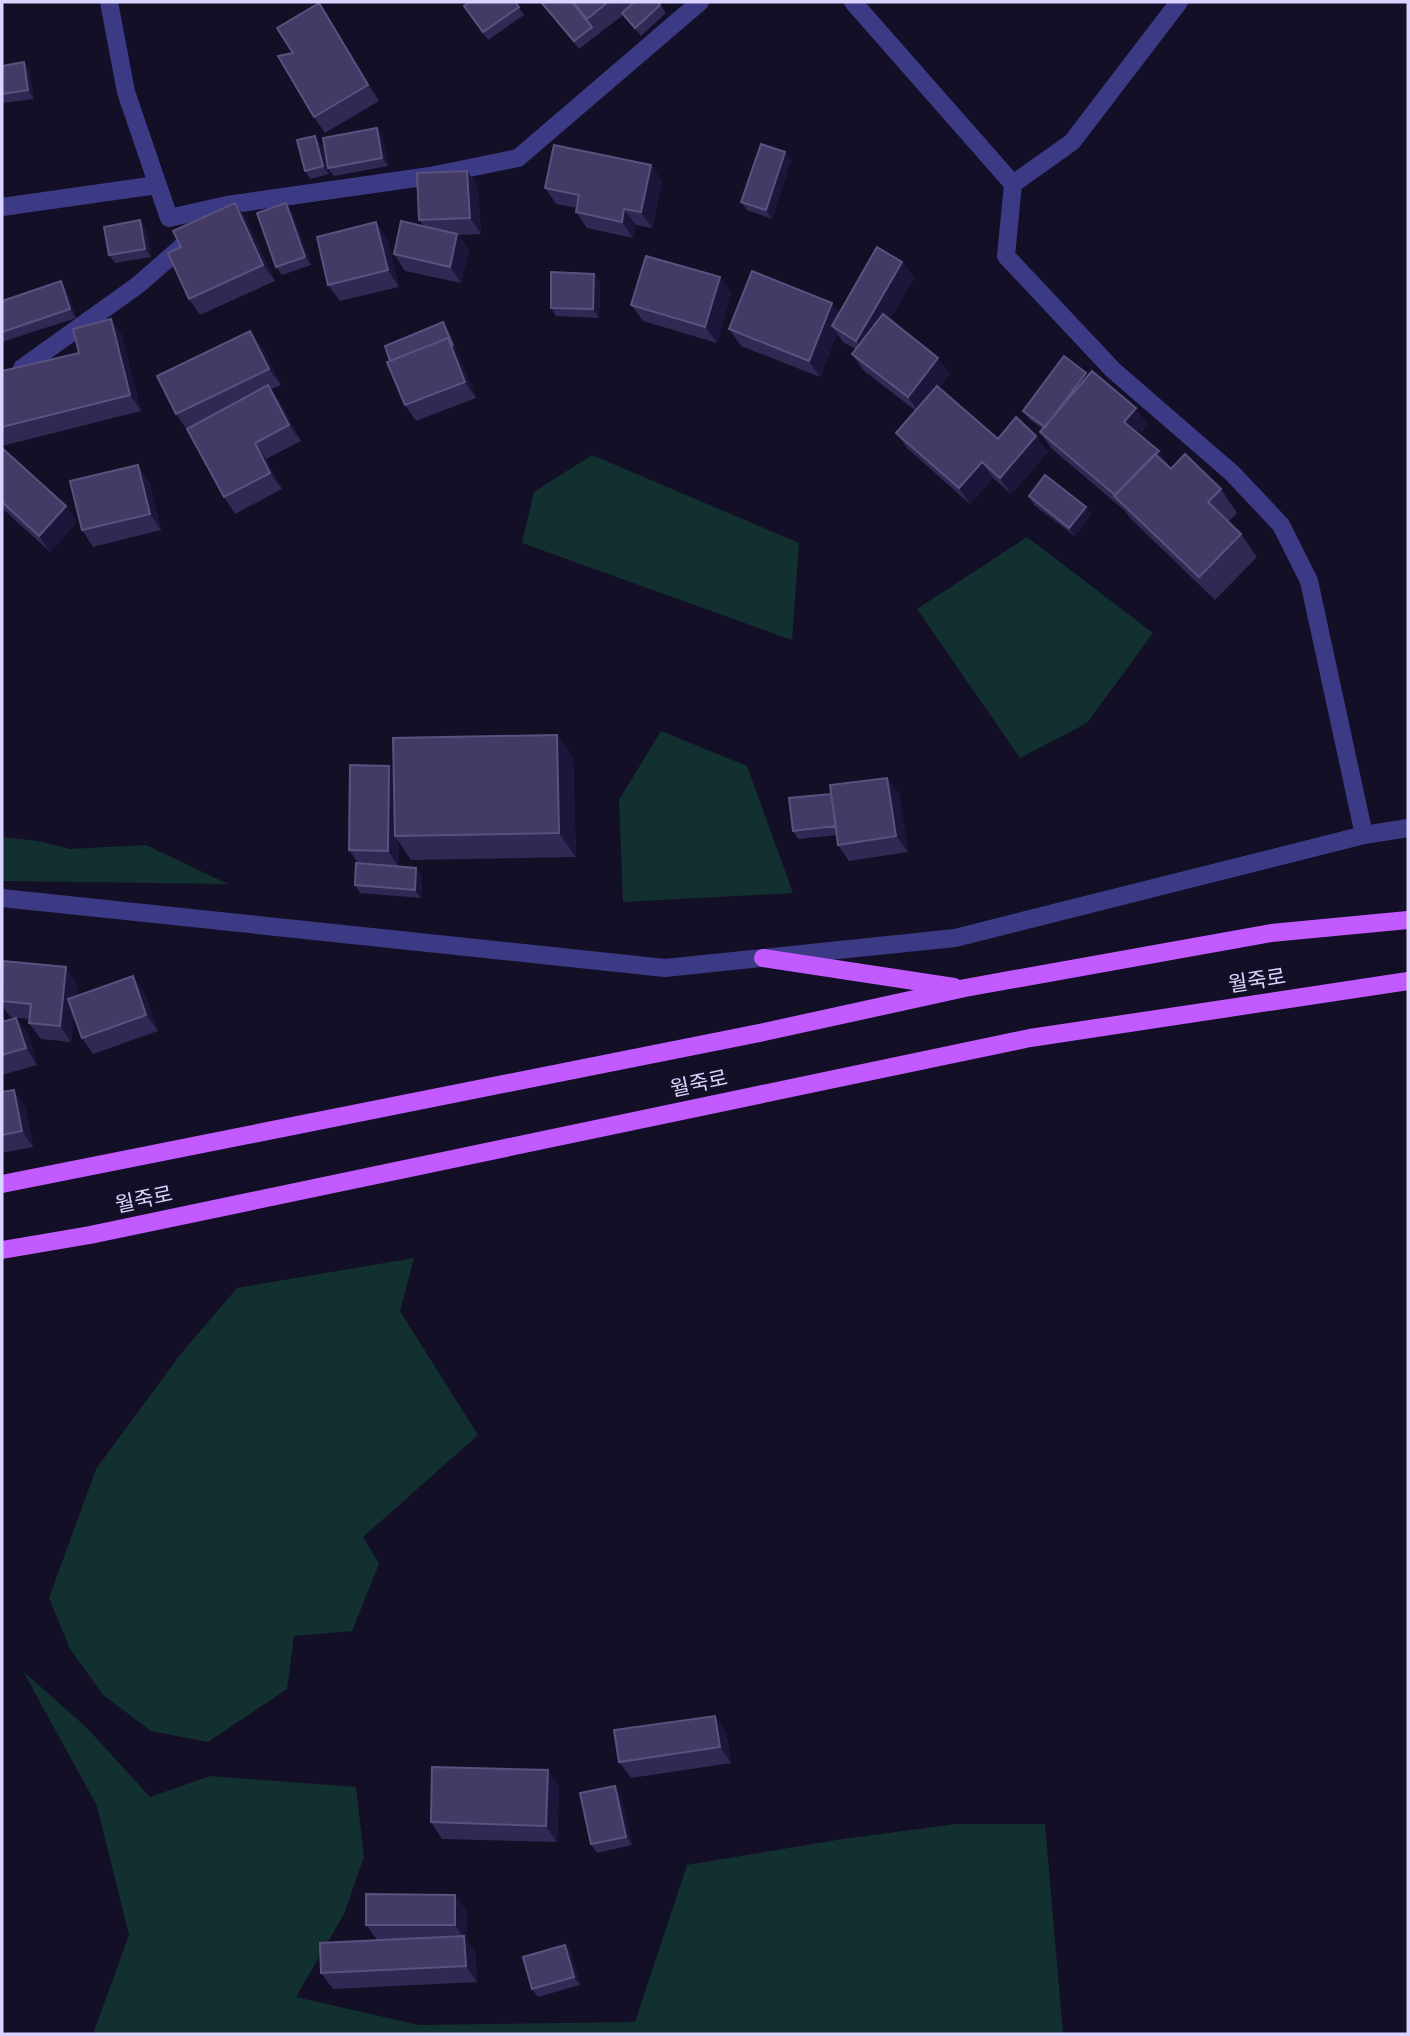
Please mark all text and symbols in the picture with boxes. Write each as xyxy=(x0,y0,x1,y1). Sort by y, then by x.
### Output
street label: 월죽로 xyxy=(1227,965,1287,996)
street label: 월죽로 xyxy=(668,1067,730,1100)
street label: 월죽로 xyxy=(113,1183,175,1216)

